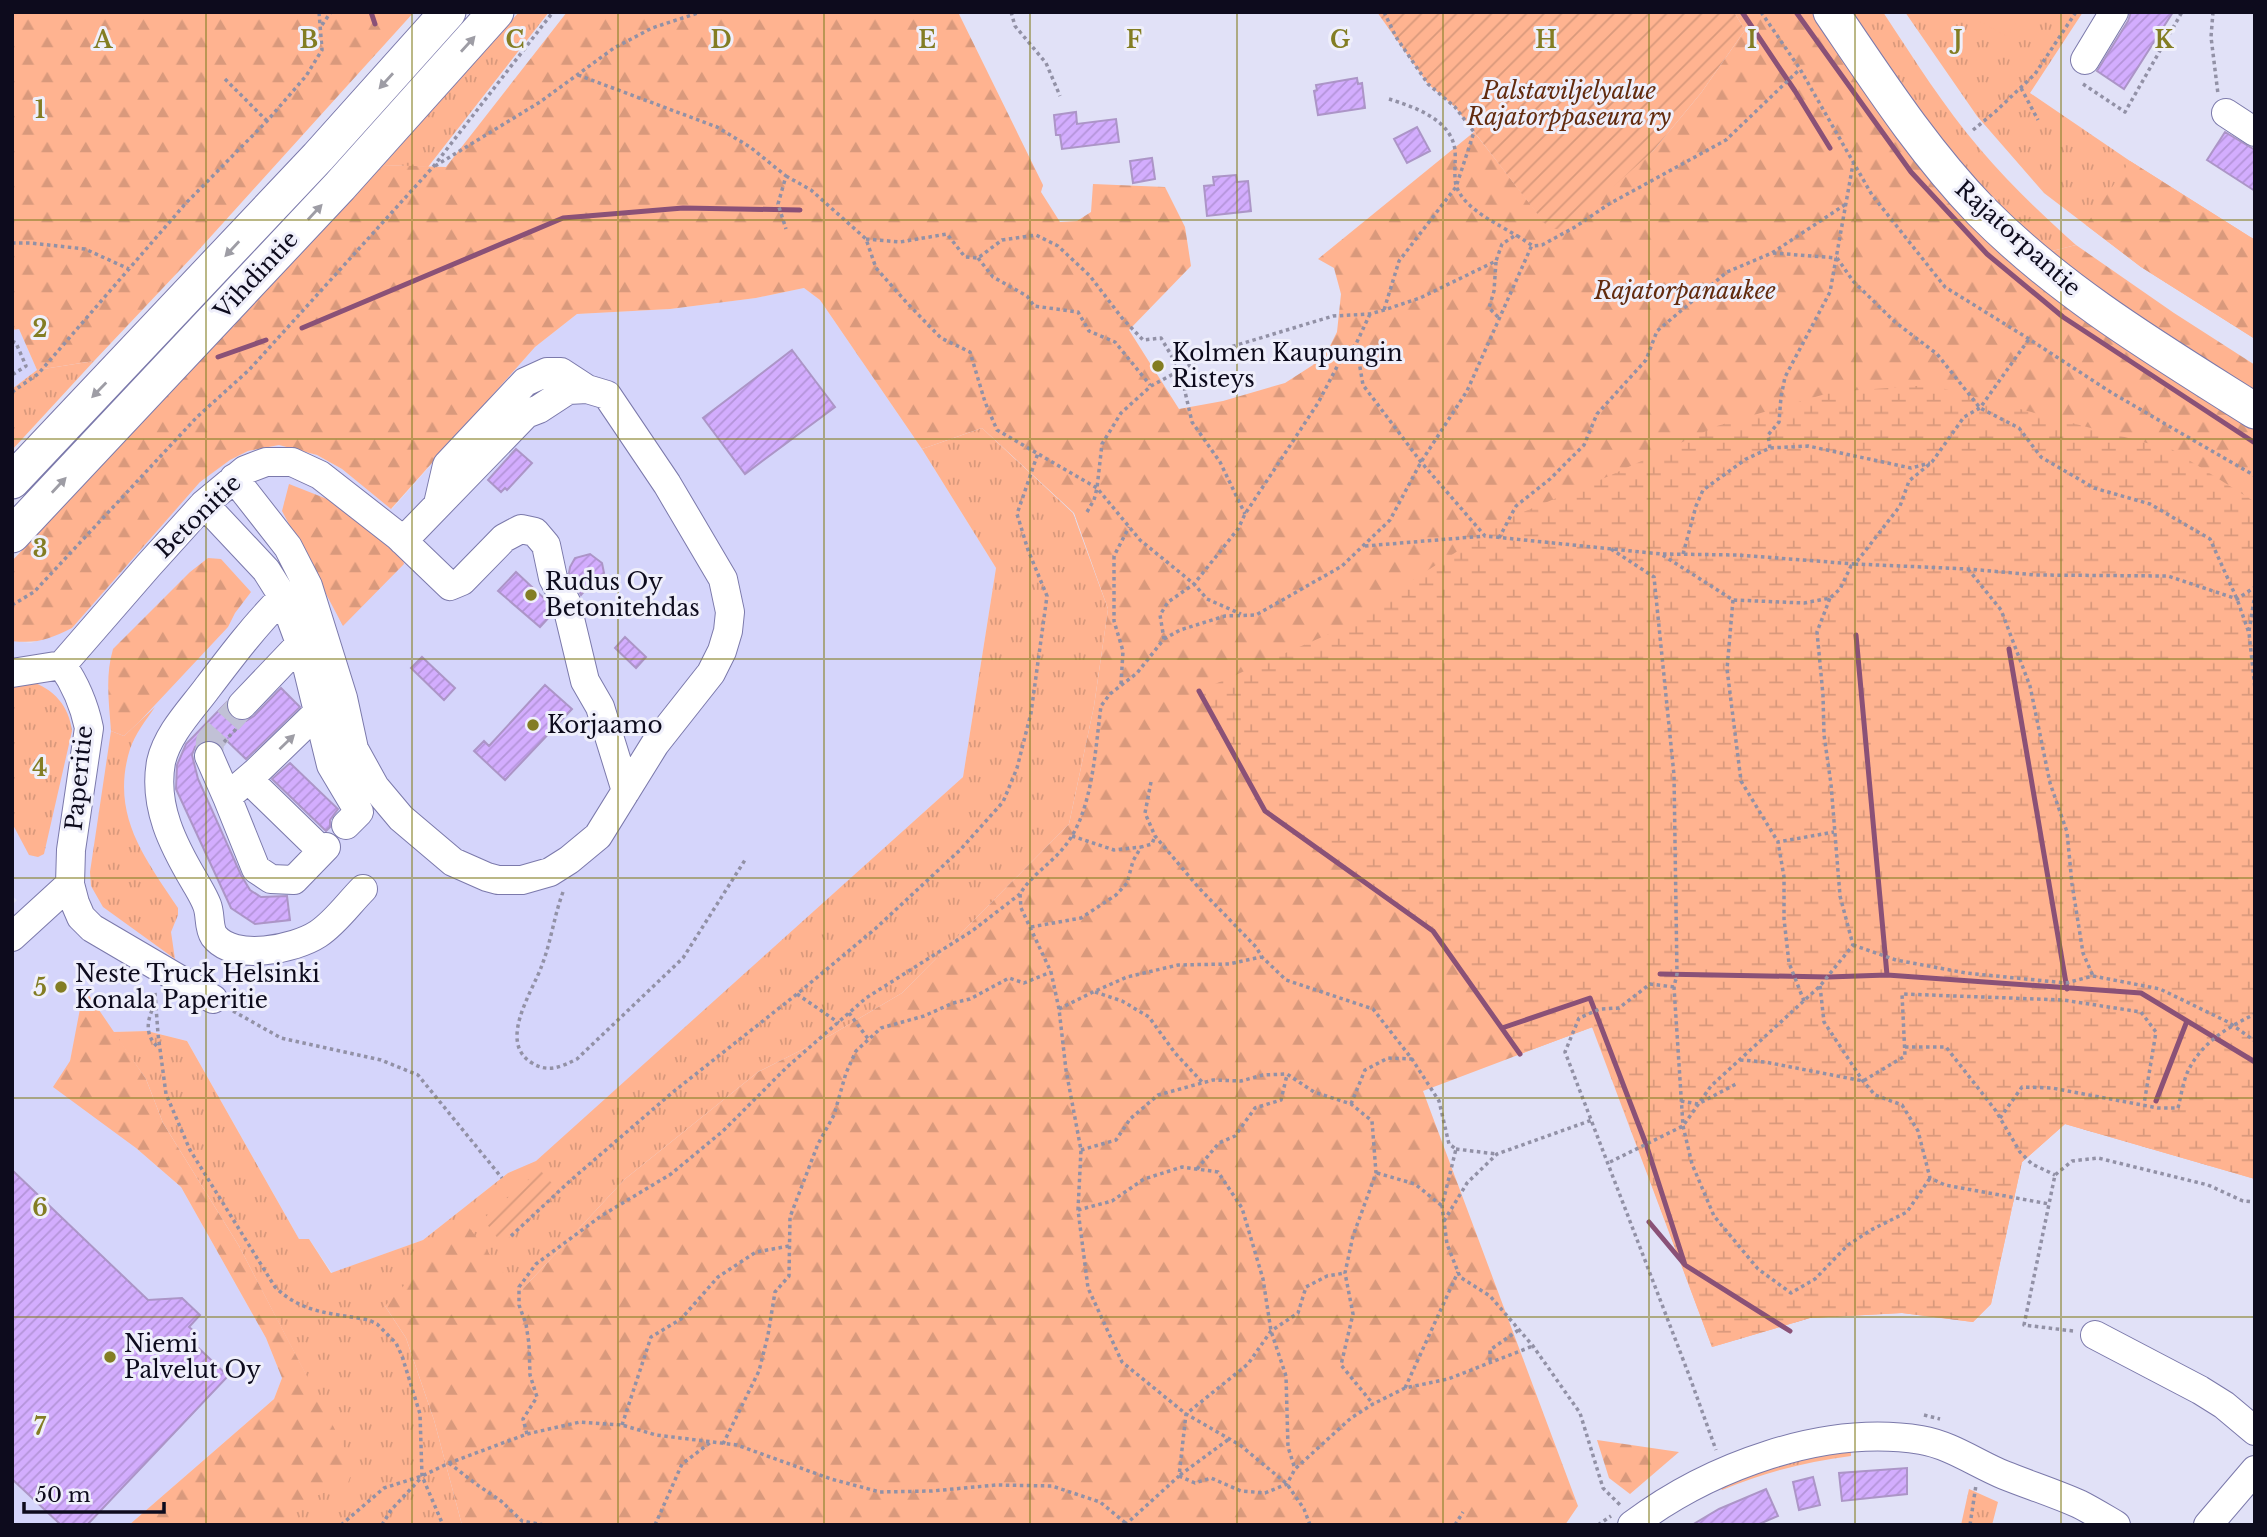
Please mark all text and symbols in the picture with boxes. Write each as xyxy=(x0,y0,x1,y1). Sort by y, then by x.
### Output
text: A xyxy=(93,26,114,54)
text: B xyxy=(300,26,318,54)
text: C xyxy=(506,26,524,54)
text: D xyxy=(710,26,732,54)
text: E xyxy=(918,26,936,54)
text: F xyxy=(1126,26,1142,54)
text: G xyxy=(1330,26,1350,54)
text: H xyxy=(1535,26,1557,54)
text: I xyxy=(1747,26,1757,54)
text: J xyxy=(1949,26,1963,54)
text: K xyxy=(2155,26,2175,54)
one-way arrow xyxy=(460,36,476,53)
one-way arrow xyxy=(378,72,394,90)
park label: Palstaviljelyalue Rajatorppaseura ry xyxy=(1466,77,1671,131)
text: 1 xyxy=(35,96,45,124)
street label: Rajatorpantie xyxy=(1949,174,2087,302)
one-way arrow xyxy=(307,204,323,221)
street label: Vihdintie xyxy=(207,225,304,326)
one-way arrow xyxy=(224,240,240,258)
park label: Rajatorpanaukee xyxy=(1593,277,1776,305)
text: 2 xyxy=(33,315,47,343)
place label: Kolmen Kaupungin Risteys xyxy=(1172,339,1403,393)
marker: Kolmen Kaupungin Risteys xyxy=(1150,358,1166,374)
one-way arrow xyxy=(92,381,108,398)
street label: Betonitie xyxy=(149,468,247,564)
one-way arrow xyxy=(51,476,67,494)
text: 3 xyxy=(33,535,47,563)
place label: Rudus Oy Betonitehdas xyxy=(545,568,700,622)
marker: Rudus Oy Betonitehdas xyxy=(523,587,539,603)
place label: Korjaamo xyxy=(547,711,662,739)
marker: Korjaamo xyxy=(525,717,541,733)
street label: Paperitie xyxy=(60,724,98,832)
one-way arrow xyxy=(278,734,294,751)
text: 4 xyxy=(32,754,48,782)
place label: Neste Truck Helsinki Konala Paperitie xyxy=(75,960,320,1014)
text: 5 xyxy=(33,974,47,1002)
marker: Neste Truck Helsinki Konala Paperitie xyxy=(53,979,69,995)
text: 6 xyxy=(32,1194,48,1222)
place label: Niemi Palvelut Oy xyxy=(124,1330,261,1384)
marker: Niemi Palvelut Oy xyxy=(102,1349,118,1365)
text: 7 xyxy=(34,1413,47,1441)
scale bar xyxy=(24,1470,164,1514)
text: 50 m xyxy=(35,1482,91,1508)

